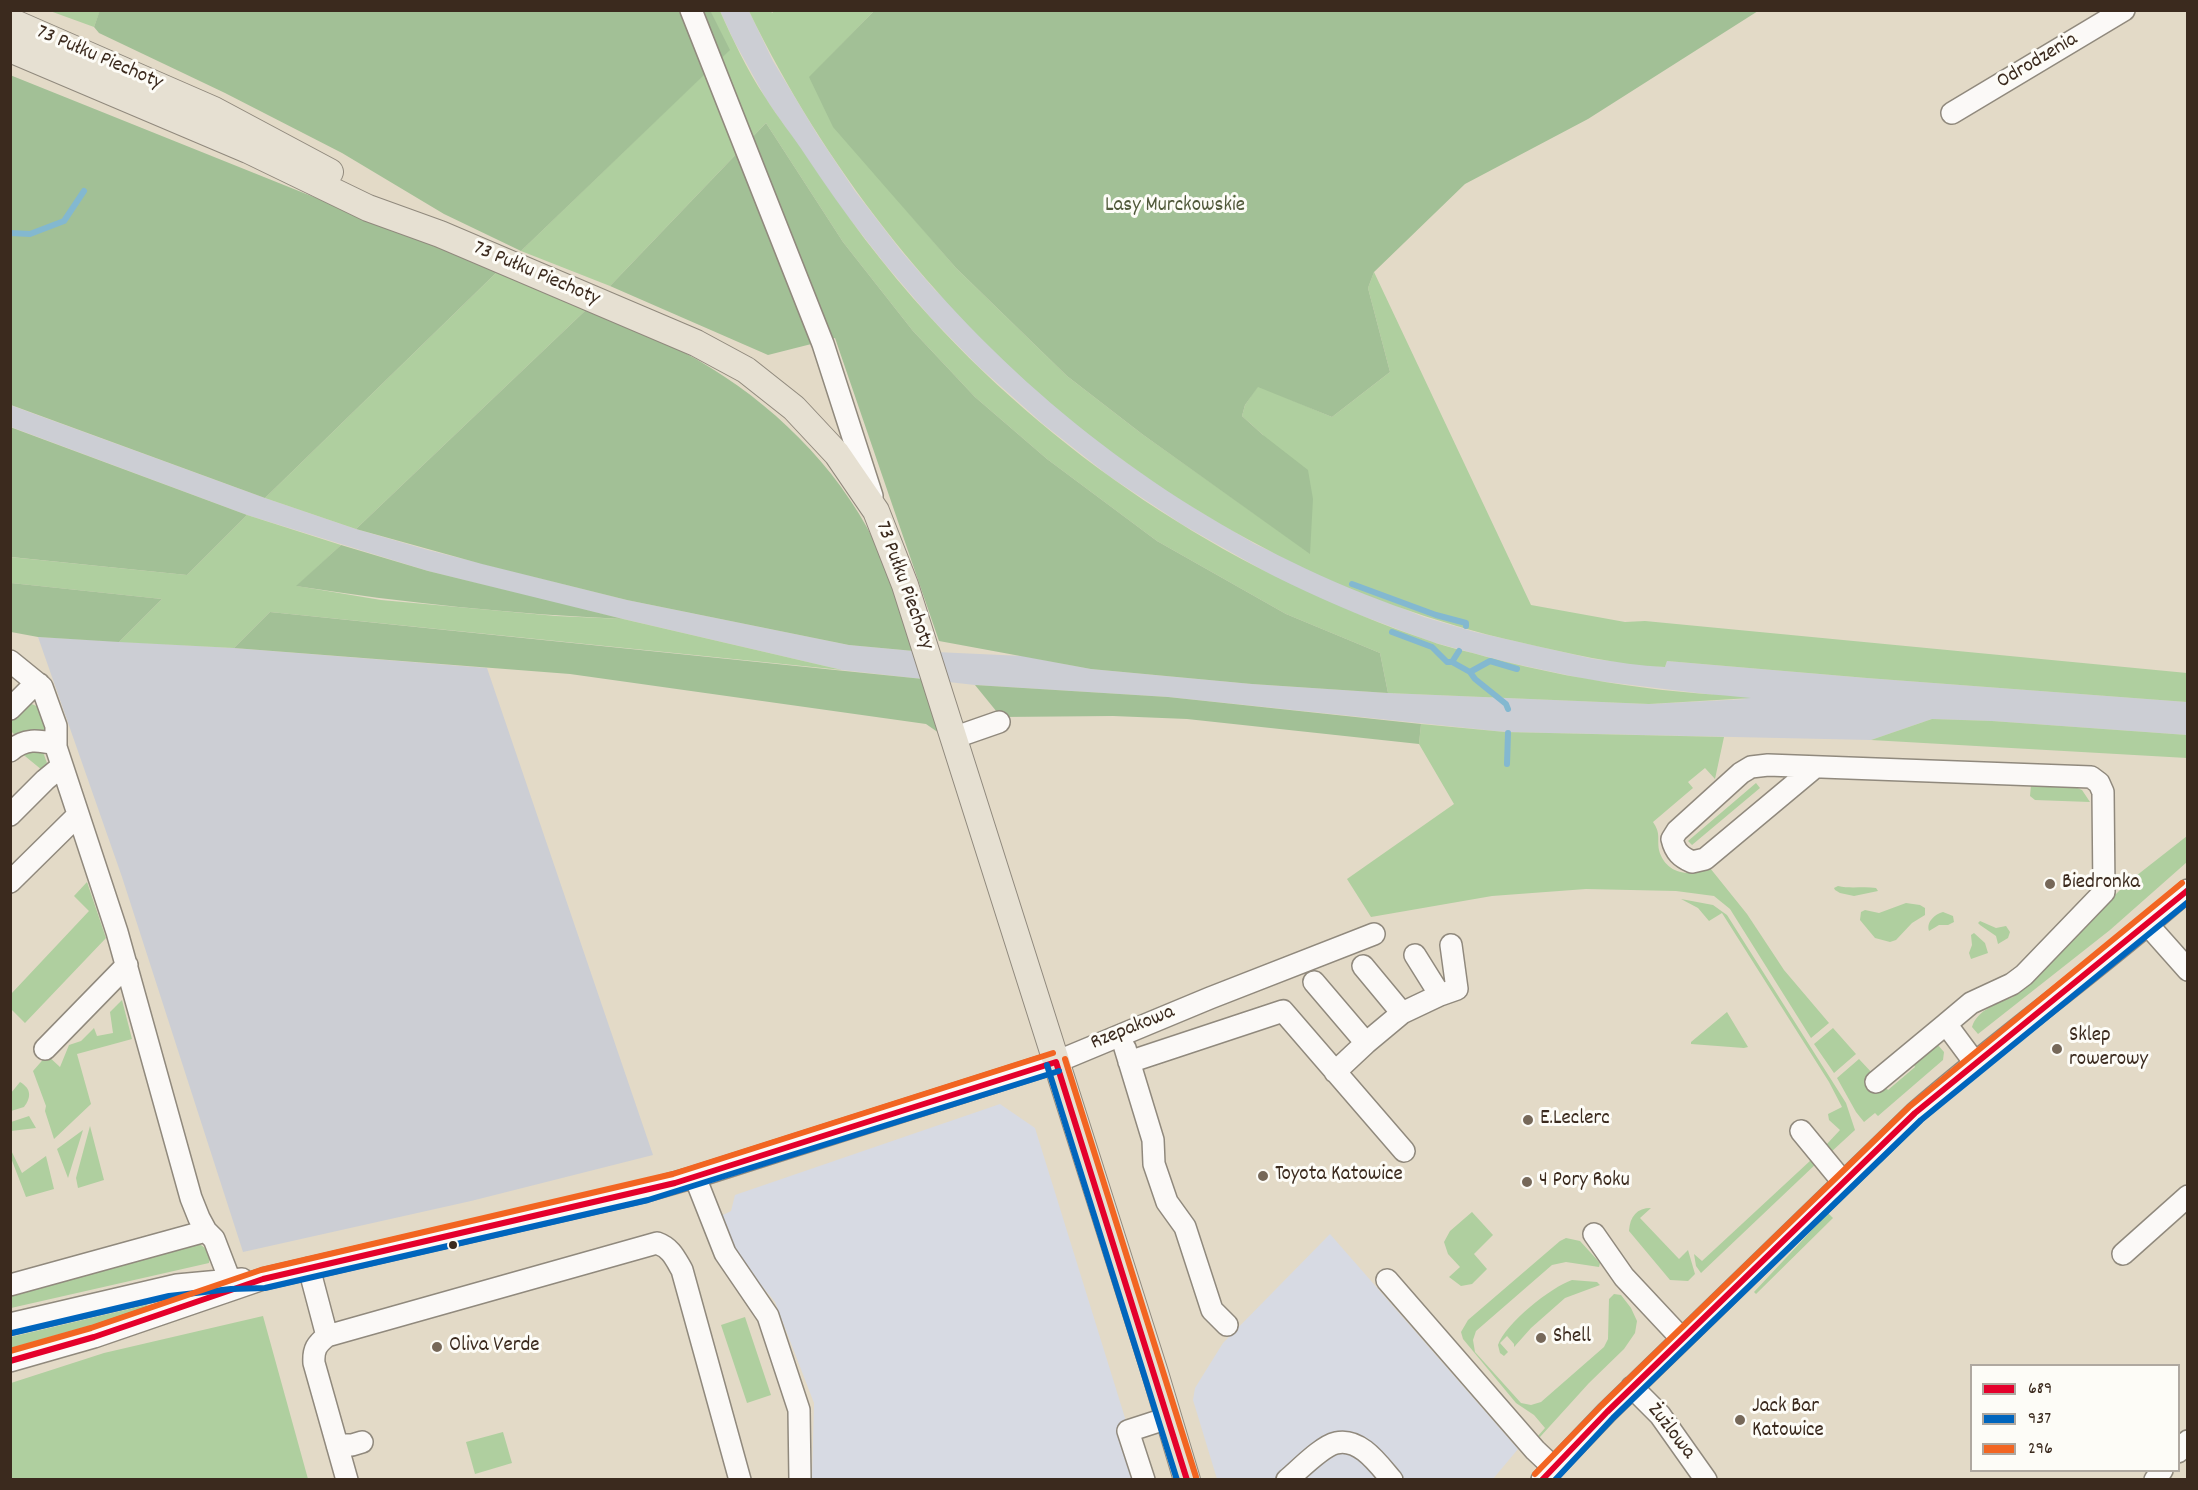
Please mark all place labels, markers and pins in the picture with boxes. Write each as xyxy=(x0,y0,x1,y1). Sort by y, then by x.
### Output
place label: Biedronka xyxy=(2062,871,2140,897)
marker: Biedronka xyxy=(2043,877,2057,891)
place label: Sklep rowerowy xyxy=(2069,1024,2148,1074)
marker: Sklep rowerowy xyxy=(2050,1042,2064,1056)
place label: E.Leclerc xyxy=(1540,1107,1610,1133)
marker: E.Leclerc xyxy=(1521,1113,1535,1127)
place label: Toyota Katowice xyxy=(1275,1163,1403,1189)
marker: Toyota Katowice xyxy=(1256,1169,1270,1183)
place label: 4 Pory Roku xyxy=(1539,1169,1630,1195)
marker: 4 Pory Roku xyxy=(1520,1175,1534,1189)
unlabelled marker xyxy=(447,1239,459,1251)
place label: Shell xyxy=(1553,1325,1591,1351)
marker: Shell xyxy=(1534,1331,1548,1345)
place label: Oliva Verde xyxy=(449,1334,540,1360)
marker: Oliva Verde xyxy=(430,1340,444,1354)
place label: Jack Bar Katowice xyxy=(1752,1395,1824,1445)
marker: Jack Bar Katowice xyxy=(1733,1413,1747,1427)

